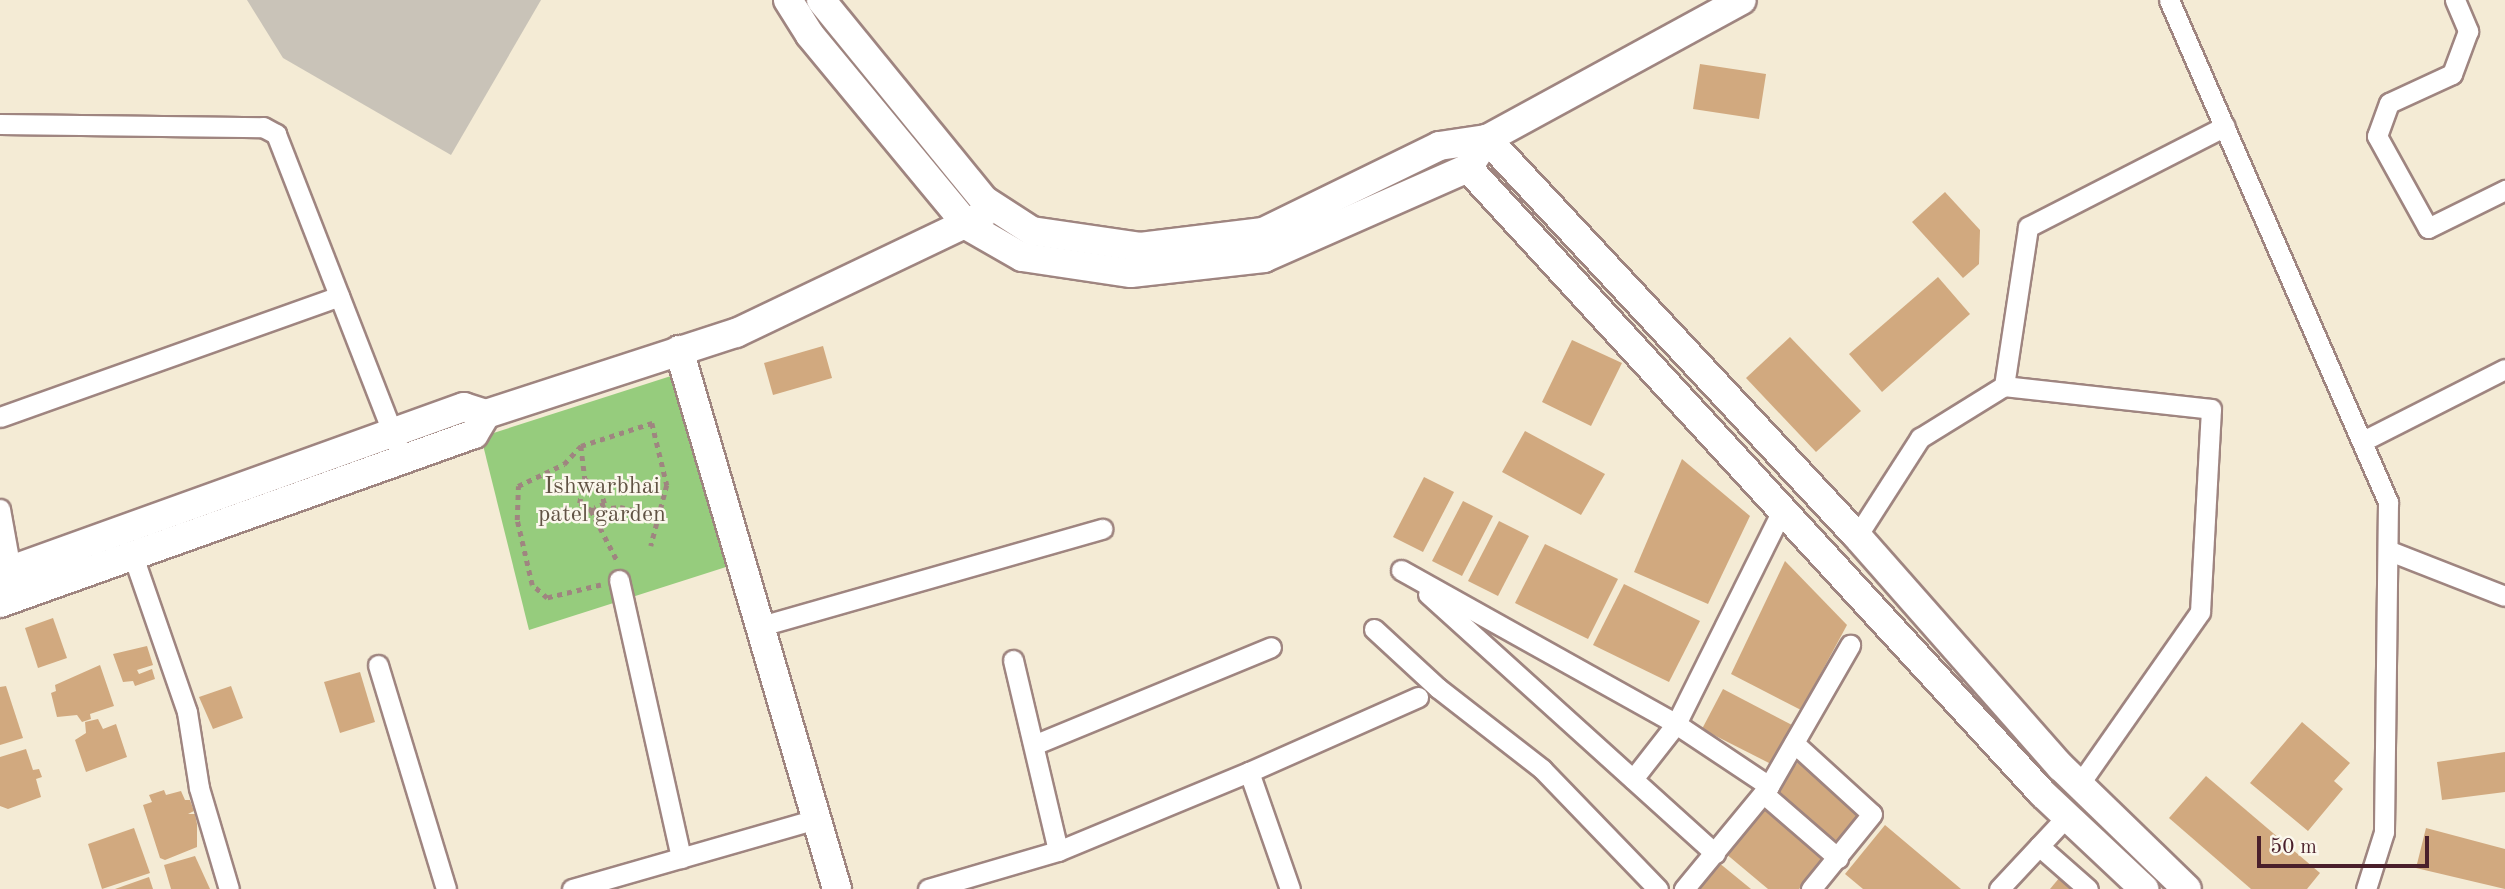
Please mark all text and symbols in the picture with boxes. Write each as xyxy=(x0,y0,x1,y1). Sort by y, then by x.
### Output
park label: Ishwarbhai patel garden xyxy=(538,474,666,530)
scale bar xyxy=(2260,822,2432,866)
text: 50 m xyxy=(2270,837,2317,858)

